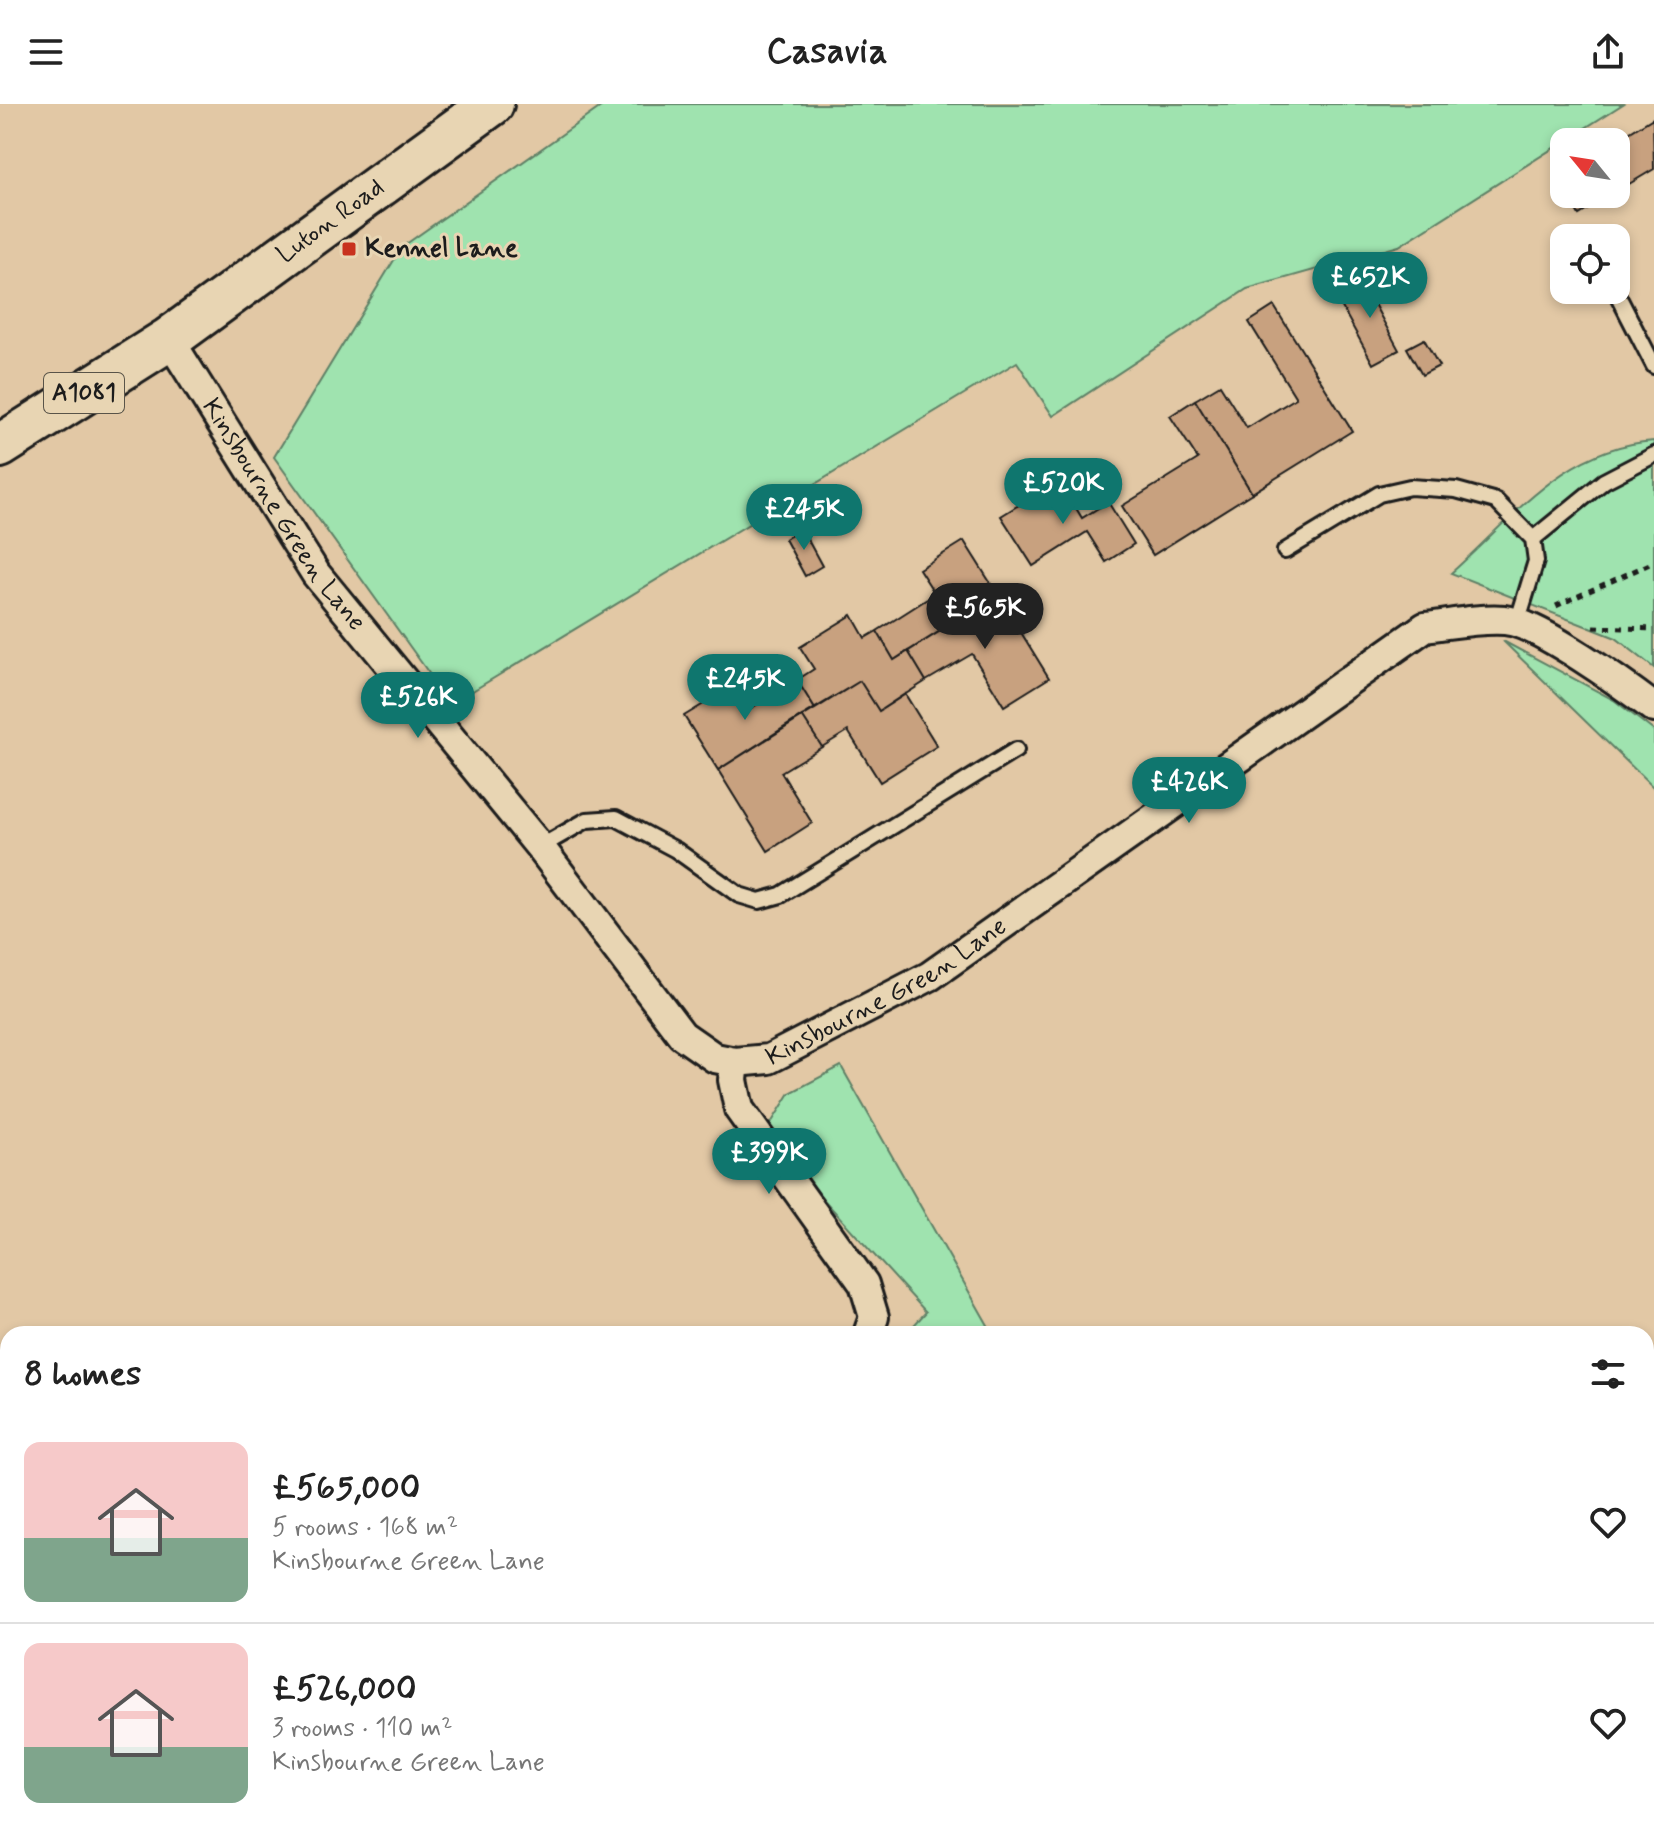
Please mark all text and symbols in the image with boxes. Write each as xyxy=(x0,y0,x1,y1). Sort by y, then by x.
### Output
text: Casavia xyxy=(766,29,888,76)
icon: menu xyxy=(24,30,68,74)
icon: share xyxy=(1586,30,1630,74)
north arrow xyxy=(1550,128,1630,208)
map controls xyxy=(1550,128,1630,304)
street label: Luton Road xyxy=(270,171,391,272)
button: locate xyxy=(1550,224,1630,304)
place label: Kennel Lane xyxy=(365,232,518,266)
marker: Kennel Lane xyxy=(340,240,358,258)
pin: £652K xyxy=(1314,252,1426,320)
text: £652K xyxy=(1330,261,1410,295)
road number: A1081 xyxy=(44,373,124,413)
street label: Kinsbourne Green Lane xyxy=(194,392,373,638)
pin: £520K xyxy=(1007,458,1119,526)
text: £520K xyxy=(1022,467,1104,501)
pin: £245K xyxy=(748,484,860,552)
text: £245K xyxy=(764,493,844,527)
pin: £565K xyxy=(929,583,1041,651)
text: £565K xyxy=(944,592,1026,626)
pin: £245K xyxy=(689,654,801,722)
text: £245K xyxy=(705,663,785,697)
pin: £526K xyxy=(362,672,474,740)
text: £526K xyxy=(379,681,457,715)
pin: £426K xyxy=(1133,757,1245,825)
text: £426K xyxy=(1150,766,1228,800)
street label: Kinsbourne Green Lane xyxy=(760,910,1014,1075)
pin: £399K xyxy=(713,1128,825,1196)
text: £399K xyxy=(730,1137,808,1171)
text: 8 homes xyxy=(24,1352,141,1397)
icon: filters xyxy=(1586,1352,1630,1396)
text: £565,000 xyxy=(272,1466,420,1511)
icon: home xyxy=(88,1474,184,1570)
icon: heart xyxy=(1586,1500,1630,1544)
text: 5 rooms · 168 m² xyxy=(272,1511,458,1545)
text: Kinsbourne Green Lane xyxy=(272,1545,545,1579)
text: £526,000 xyxy=(272,1667,417,1712)
icon: home xyxy=(88,1675,184,1771)
icon: heart xyxy=(1586,1701,1630,1745)
text: 3 rooms · 110 m² xyxy=(272,1712,453,1746)
text: Kinsbourne Green Lane xyxy=(272,1746,545,1780)

